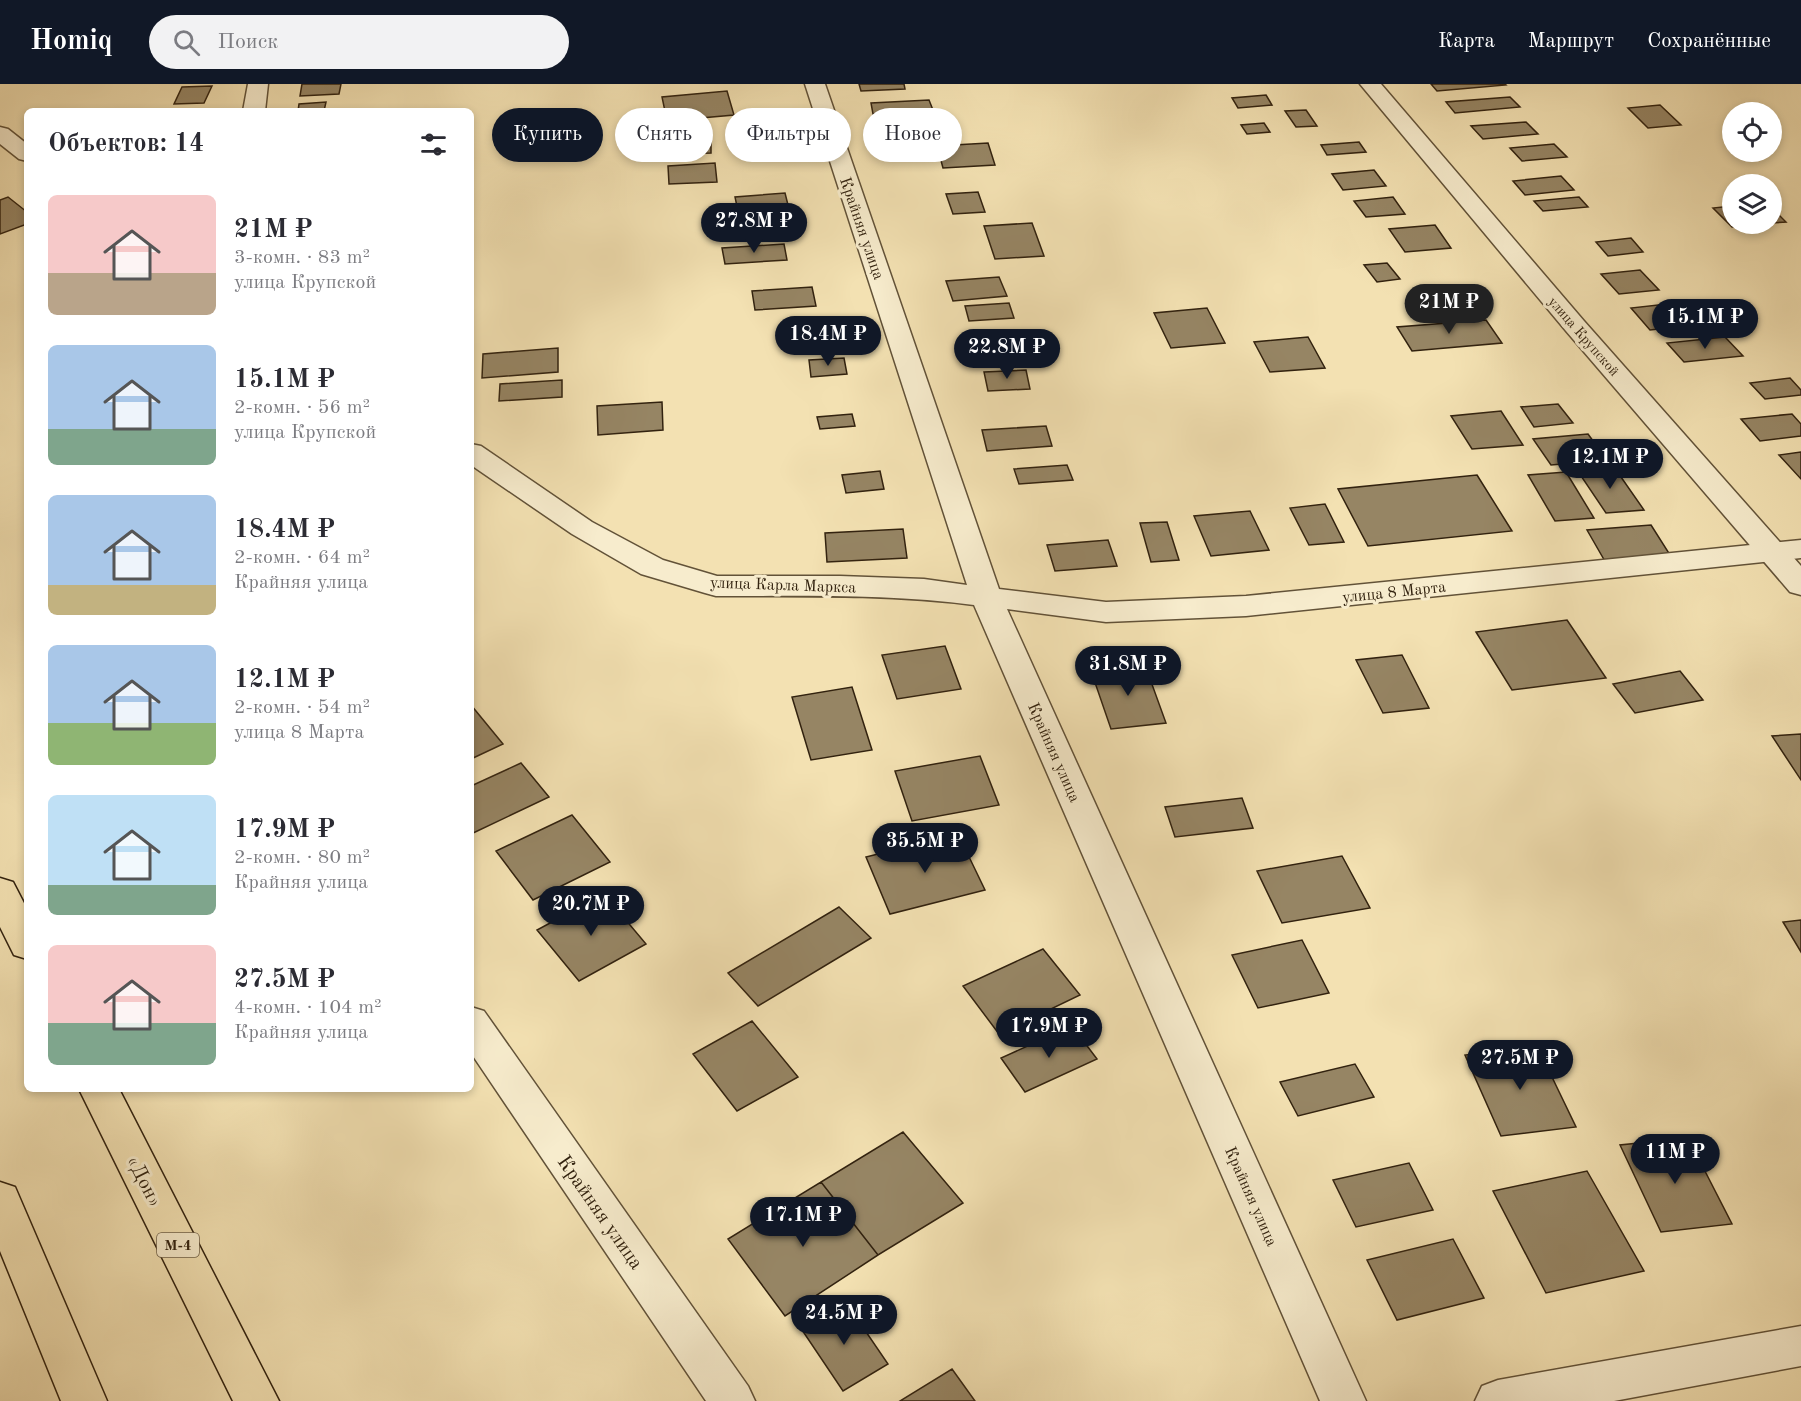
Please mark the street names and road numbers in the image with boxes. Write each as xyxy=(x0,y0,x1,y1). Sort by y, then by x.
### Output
street label: Крайняя улица xyxy=(836,175,886,282)
street label: улица Крупской xyxy=(1545,294,1621,379)
street label: улица Карла Маркса xyxy=(710,575,856,597)
street label: улица 8 Марта xyxy=(1342,580,1447,606)
street label: Крайняя улица xyxy=(1024,701,1082,805)
street label: Крайняя улица xyxy=(1221,1145,1279,1249)
street label: Крайняя улица xyxy=(553,1152,646,1274)
street label: «Дон» xyxy=(122,1153,165,1211)
road number: М-4 xyxy=(157,1233,199,1257)

